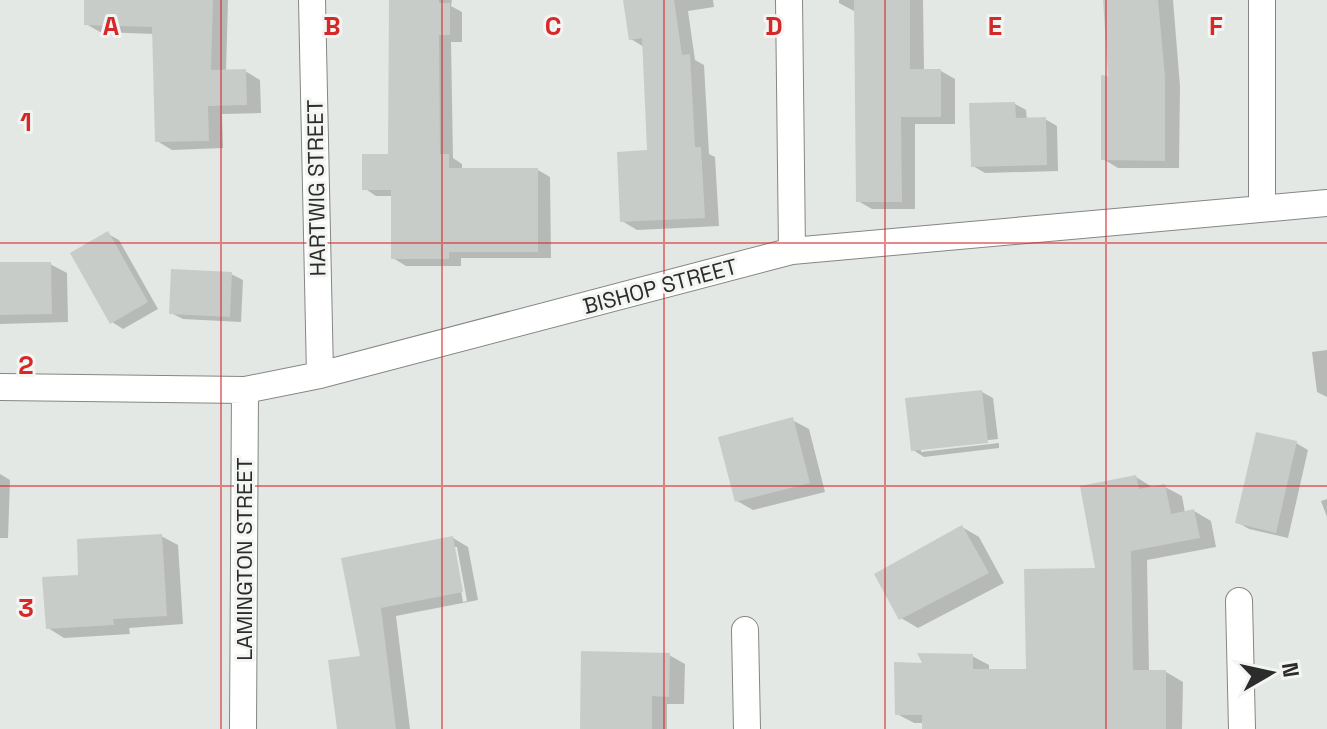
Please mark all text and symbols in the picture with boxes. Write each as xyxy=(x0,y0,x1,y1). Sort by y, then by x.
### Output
text: A xyxy=(103,9,120,43)
text: B xyxy=(323,9,341,43)
text: C xyxy=(545,9,561,43)
text: D xyxy=(765,9,783,43)
text: E xyxy=(988,9,1002,43)
text: F xyxy=(1209,9,1223,43)
street label: HARTWIG STREET xyxy=(300,99,332,277)
text: 1 xyxy=(20,105,32,139)
street label: BISHOP STREET xyxy=(580,252,740,320)
text: 2 xyxy=(18,348,34,382)
street label: LAMINGTON STREET xyxy=(230,457,258,661)
text: 3 xyxy=(18,591,34,625)
north arrow xyxy=(1231,633,1311,713)
text: N xyxy=(1276,660,1306,679)

